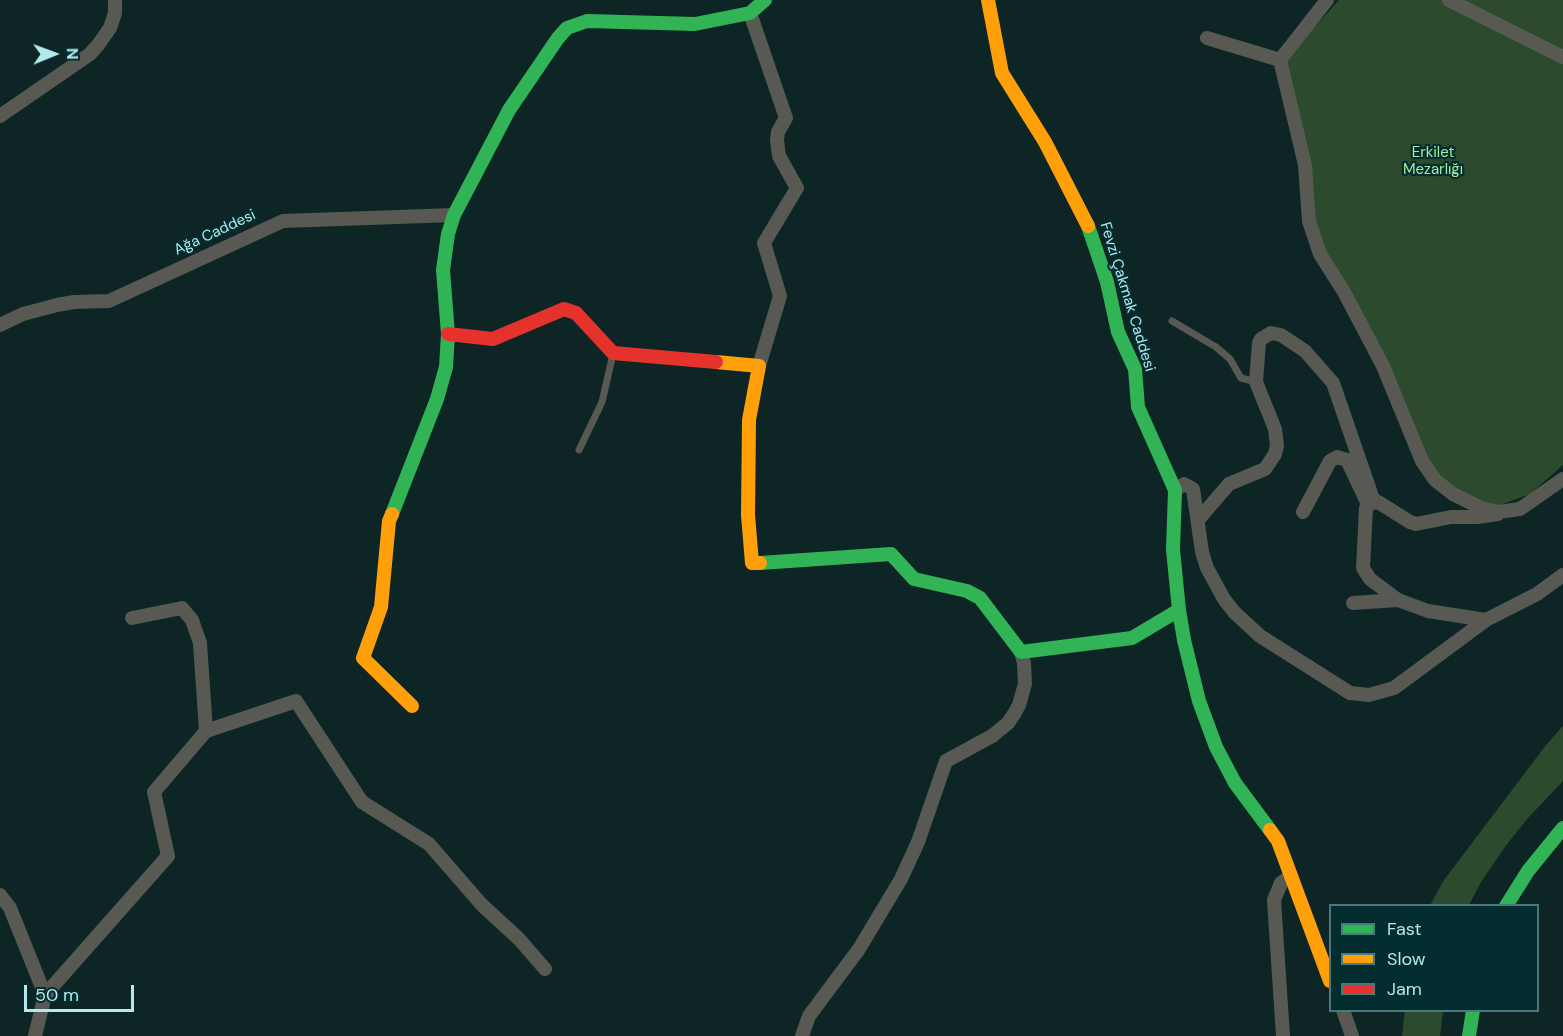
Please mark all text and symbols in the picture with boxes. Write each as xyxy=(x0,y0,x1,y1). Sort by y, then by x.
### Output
north arrow xyxy=(24,24,84,84)
text: N xyxy=(62,48,83,60)
park label: Erkilet Mezarlığı xyxy=(1403,144,1463,179)
street label: Ağa Caddesi xyxy=(171,206,259,260)
street label: Fevzi Çakmak Caddesi xyxy=(1096,220,1158,374)
legend xyxy=(1329,904,1539,1012)
text: Fast xyxy=(1387,917,1422,941)
text: Slow xyxy=(1387,947,1426,971)
scale bar xyxy=(27,973,136,1011)
text: Jam xyxy=(1387,977,1422,1001)
text: 50 m xyxy=(35,983,79,1007)

